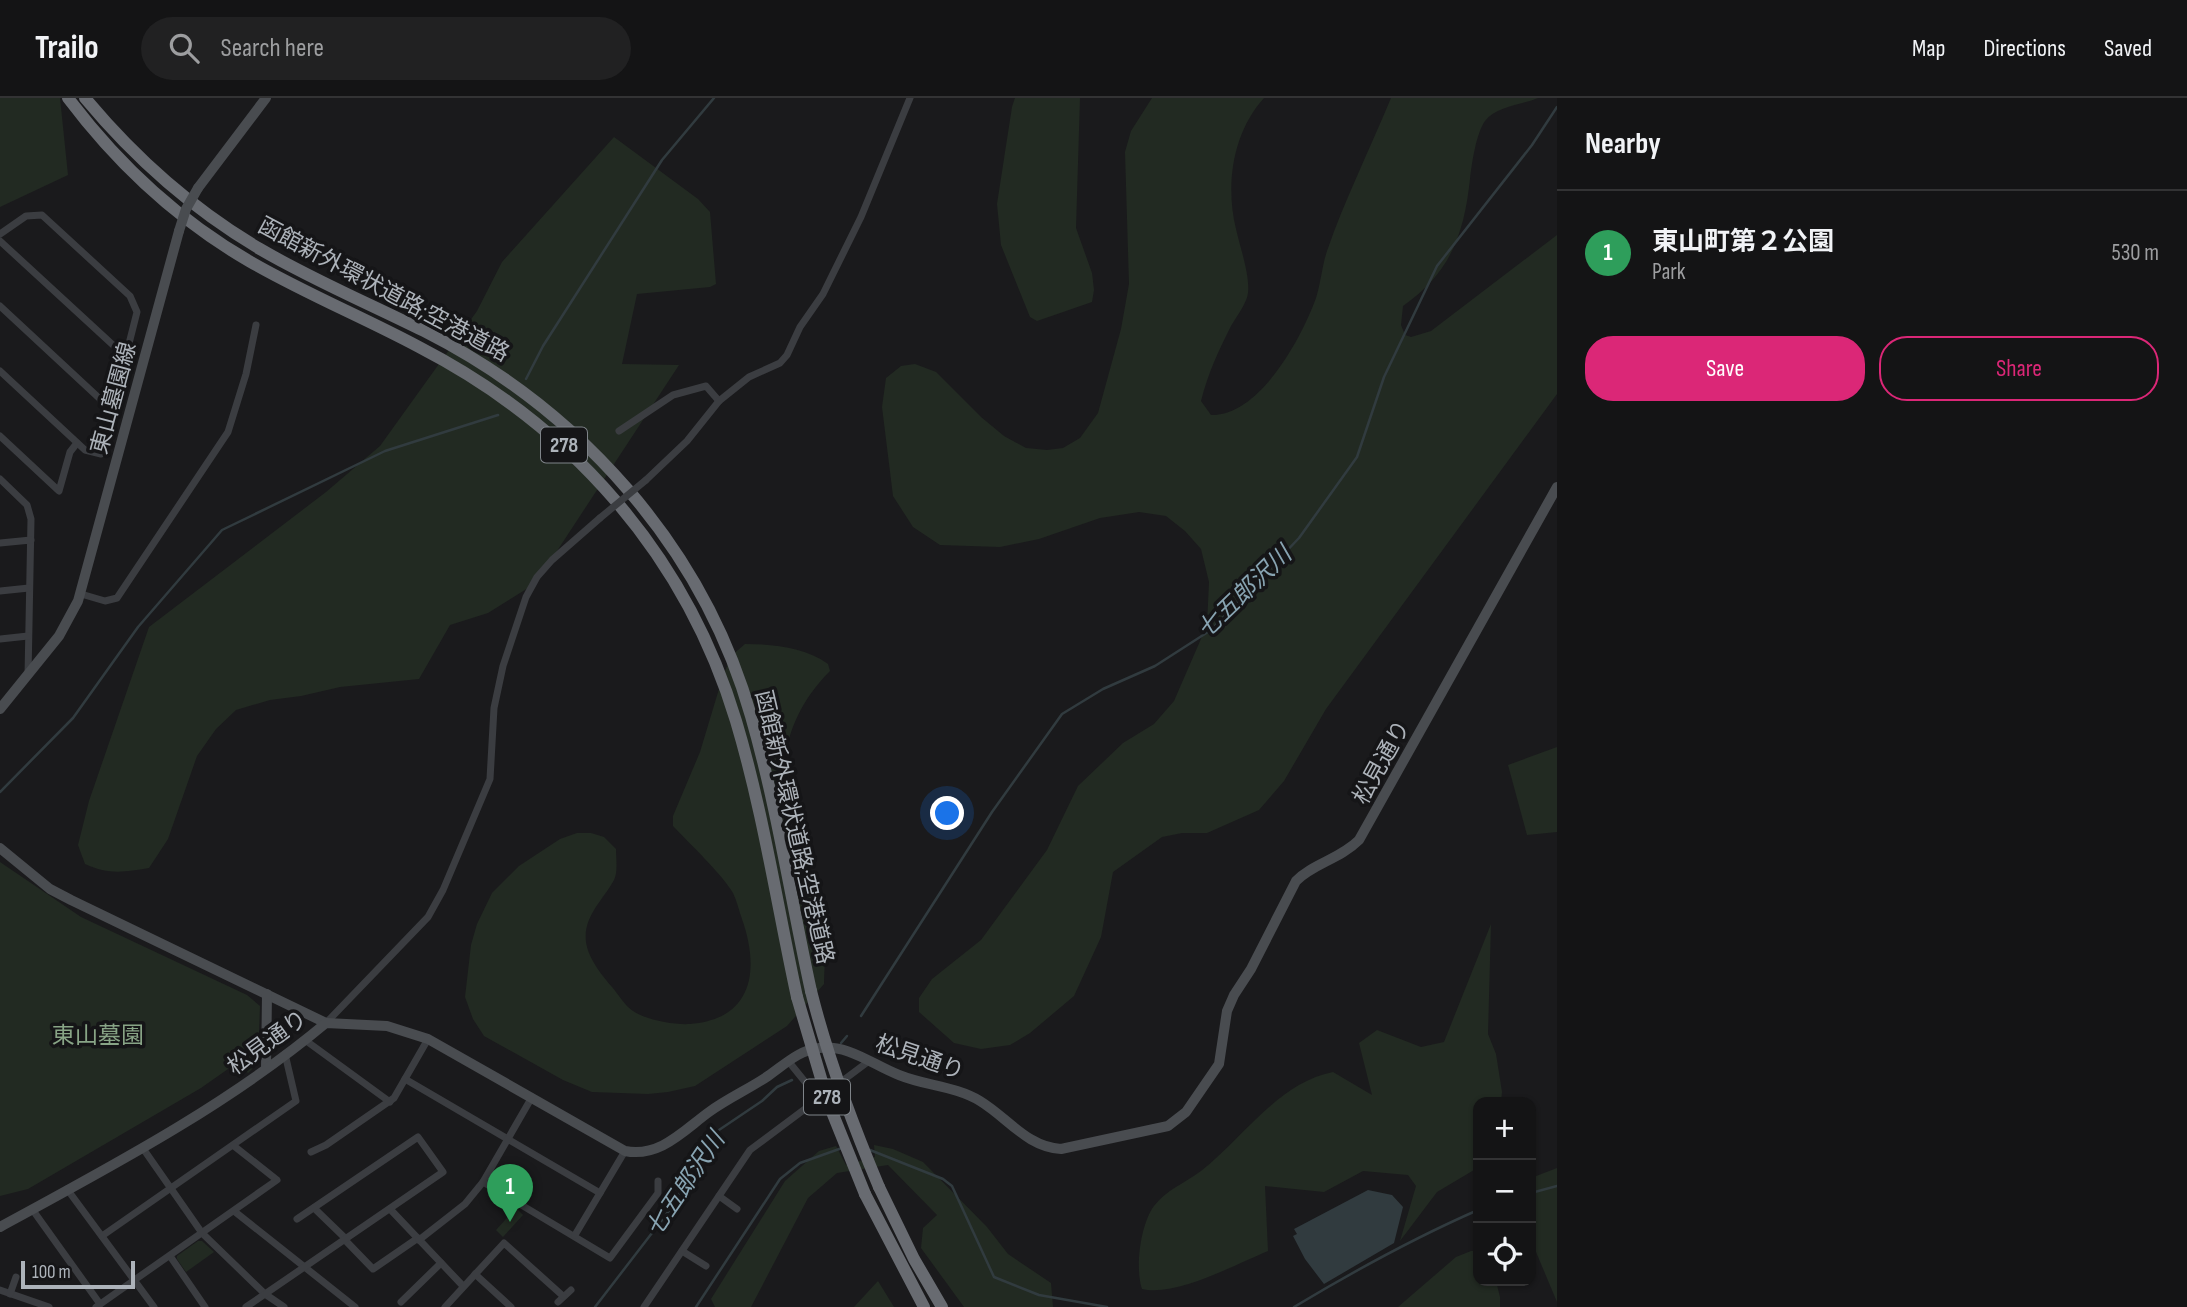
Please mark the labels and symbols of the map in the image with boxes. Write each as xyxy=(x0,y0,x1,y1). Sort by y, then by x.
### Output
street label: 函館新外環状道路;空港道路 xyxy=(253,212,514,368)
street label: 東山墓園線 xyxy=(86,339,142,457)
road number: 278 xyxy=(541,428,587,462)
water label: 七五郎沢川 xyxy=(1191,538,1300,644)
street label: 函館新外環状道路;空港道路 xyxy=(749,687,839,967)
street label: 松見通り xyxy=(1347,715,1416,810)
your location xyxy=(930,796,964,830)
street label: 松見通り xyxy=(222,1004,313,1081)
park label: 東山墓園 xyxy=(52,1022,144,1050)
street label: 松見通り xyxy=(872,1030,968,1086)
road number: 278 xyxy=(804,1080,850,1114)
water label: 七五郎沢川 xyxy=(640,1124,733,1242)
pin: 1 xyxy=(487,1164,533,1222)
scale bar xyxy=(21,1258,135,1290)

